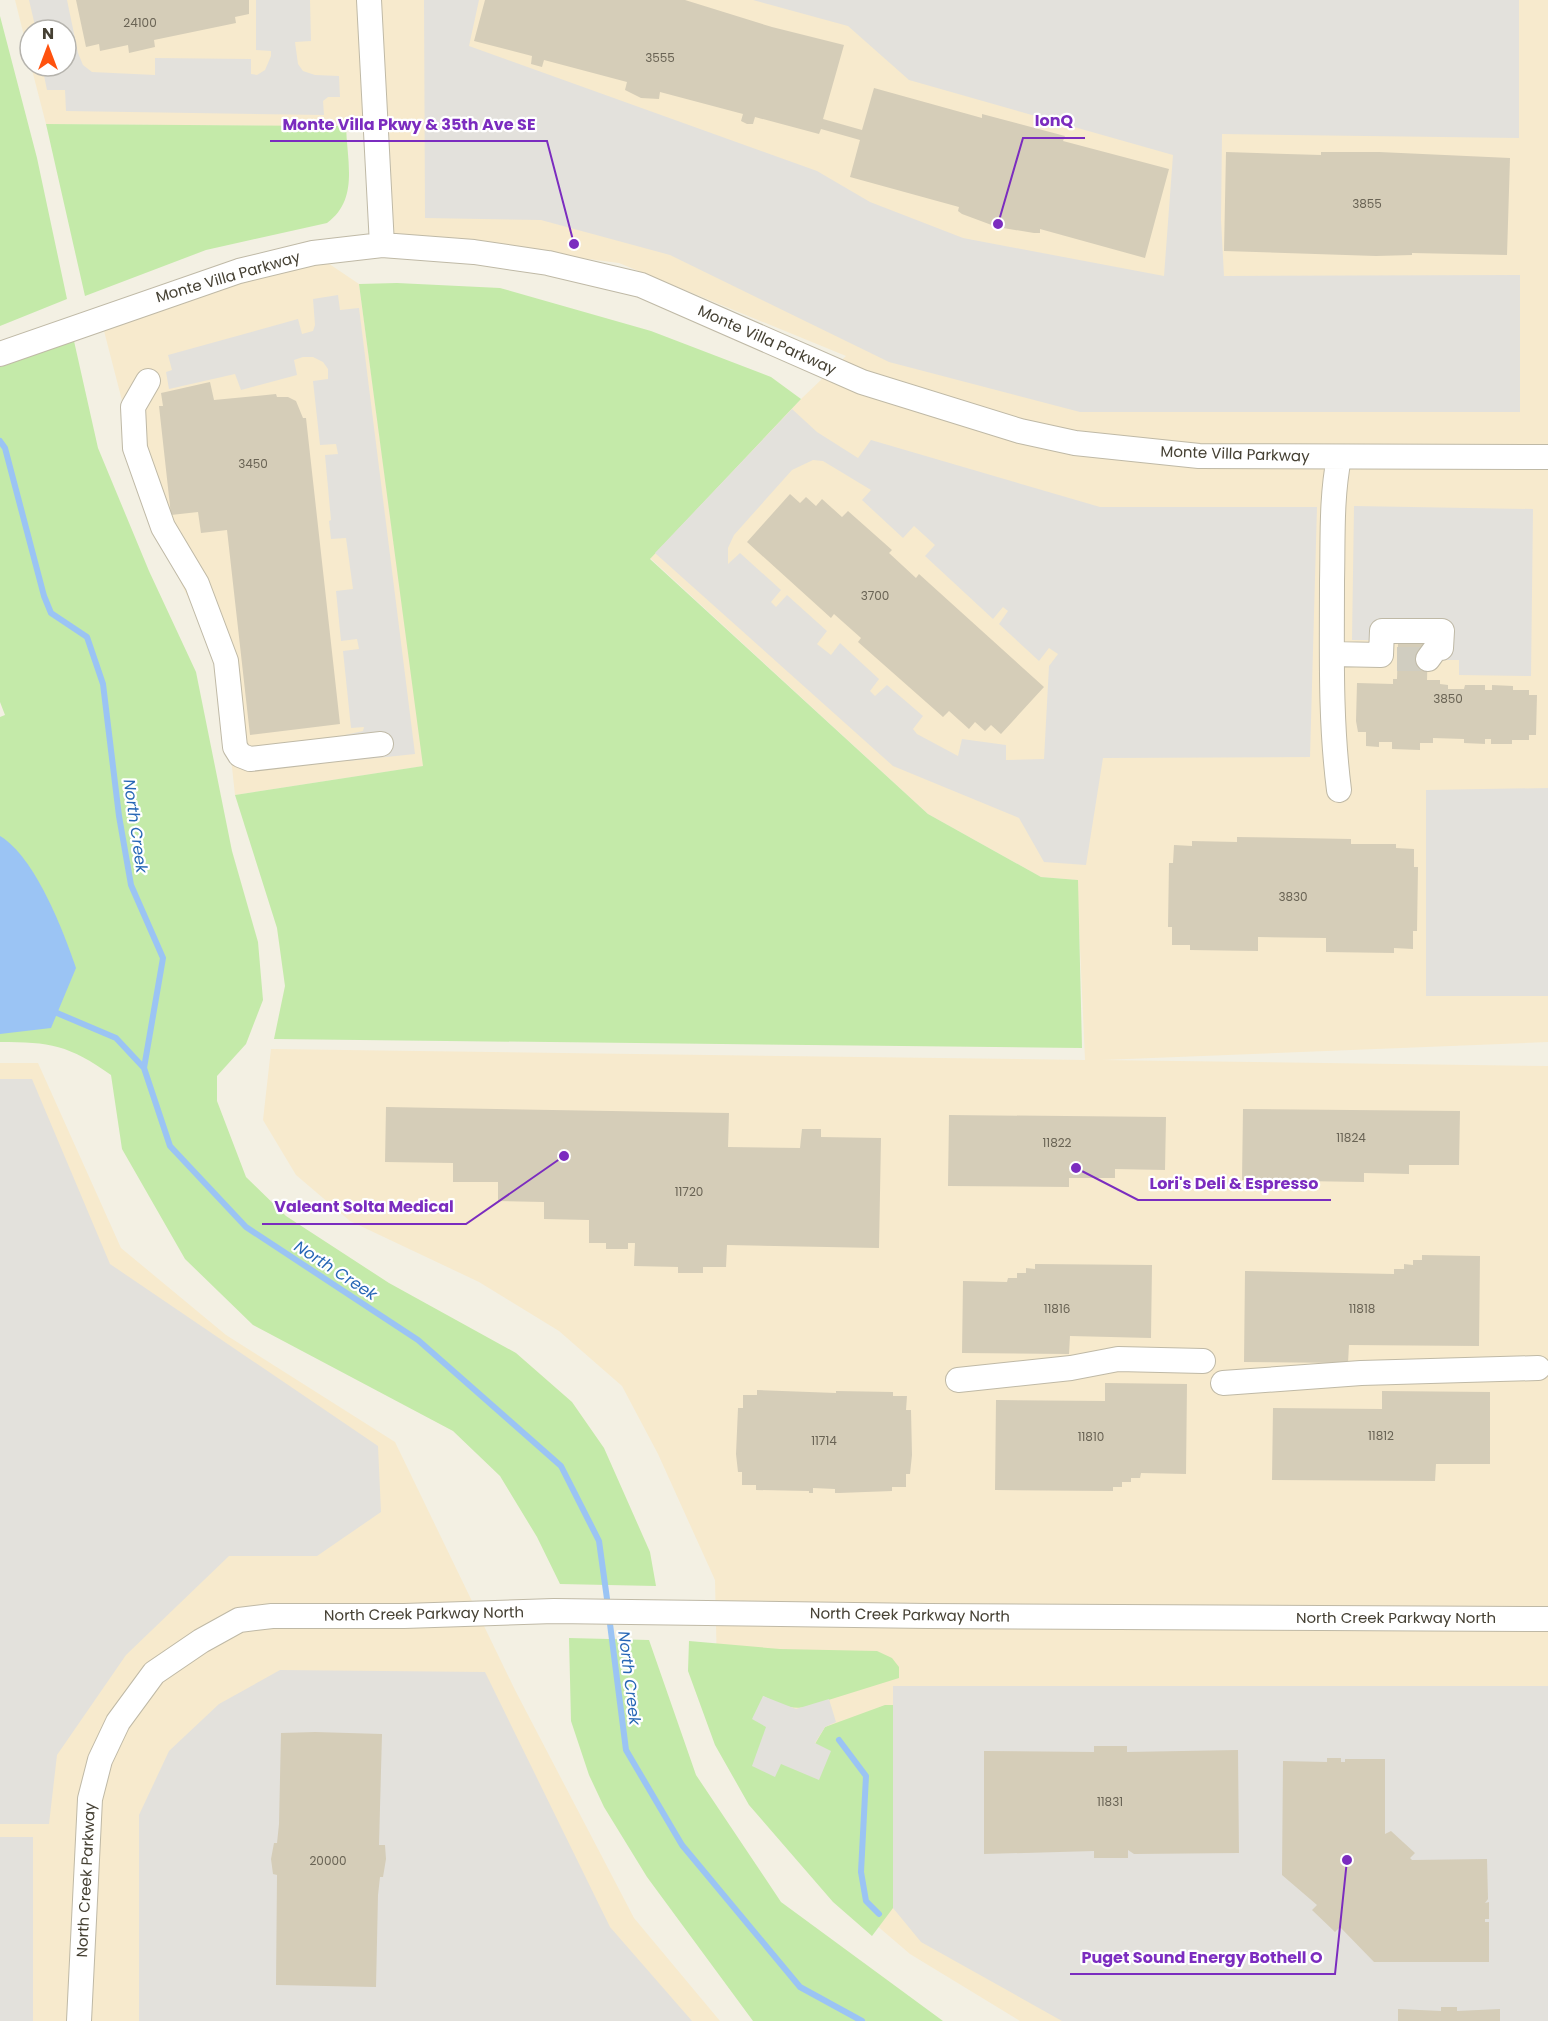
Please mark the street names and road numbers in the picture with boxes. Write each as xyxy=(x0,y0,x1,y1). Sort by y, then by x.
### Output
street label: Monte Villa Parkway xyxy=(153,246,303,307)
street label: Monte Villa Parkway xyxy=(695,300,840,380)
street label: Monte Villa Parkway xyxy=(1160,440,1311,467)
street label: North Creek Parkway North xyxy=(324,1601,524,1626)
street label: North Creek Parkway North xyxy=(810,1602,1010,1627)
street label: North Creek Parkway North xyxy=(1296,1607,1496,1628)
street label: North Creek Parkway xyxy=(71,1801,100,1958)

